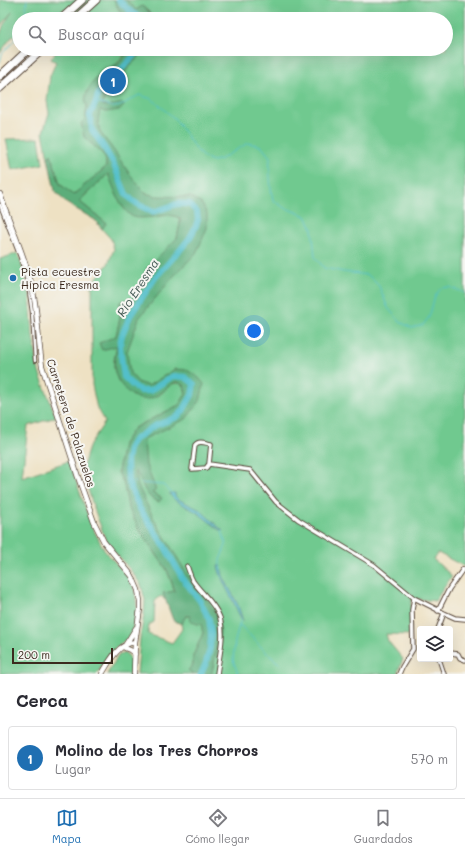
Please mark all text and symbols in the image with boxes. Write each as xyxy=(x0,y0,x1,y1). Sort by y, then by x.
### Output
search box xyxy=(12,12,453,56)
icon: search xyxy=(26,23,48,45)
text: Buscar aquí xyxy=(58,24,145,44)
pin: 1 xyxy=(100,66,126,96)
water label: Río Eresma xyxy=(113,256,162,319)
place label: Pista ecuestre Hípica Eresma xyxy=(21,264,100,292)
marker: Pista ecuestre Hípica Eresma xyxy=(8,273,18,283)
your location xyxy=(244,321,264,341)
street label: Carretera de Palazuelos xyxy=(44,357,99,489)
map controls xyxy=(417,626,453,662)
button: layers xyxy=(417,626,453,662)
scale bar xyxy=(12,646,113,665)
text: 200 m xyxy=(18,647,50,662)
text: Cerca xyxy=(16,689,68,711)
text: Molino de los Tres Chorros xyxy=(55,740,258,760)
text: 1 xyxy=(27,750,33,767)
text: 570 m xyxy=(411,750,448,767)
text: Lugar xyxy=(55,760,91,777)
tab: Mapa xyxy=(52,807,81,846)
tab: Cómo llegar xyxy=(185,807,250,846)
tab: Guardados xyxy=(354,807,413,846)

